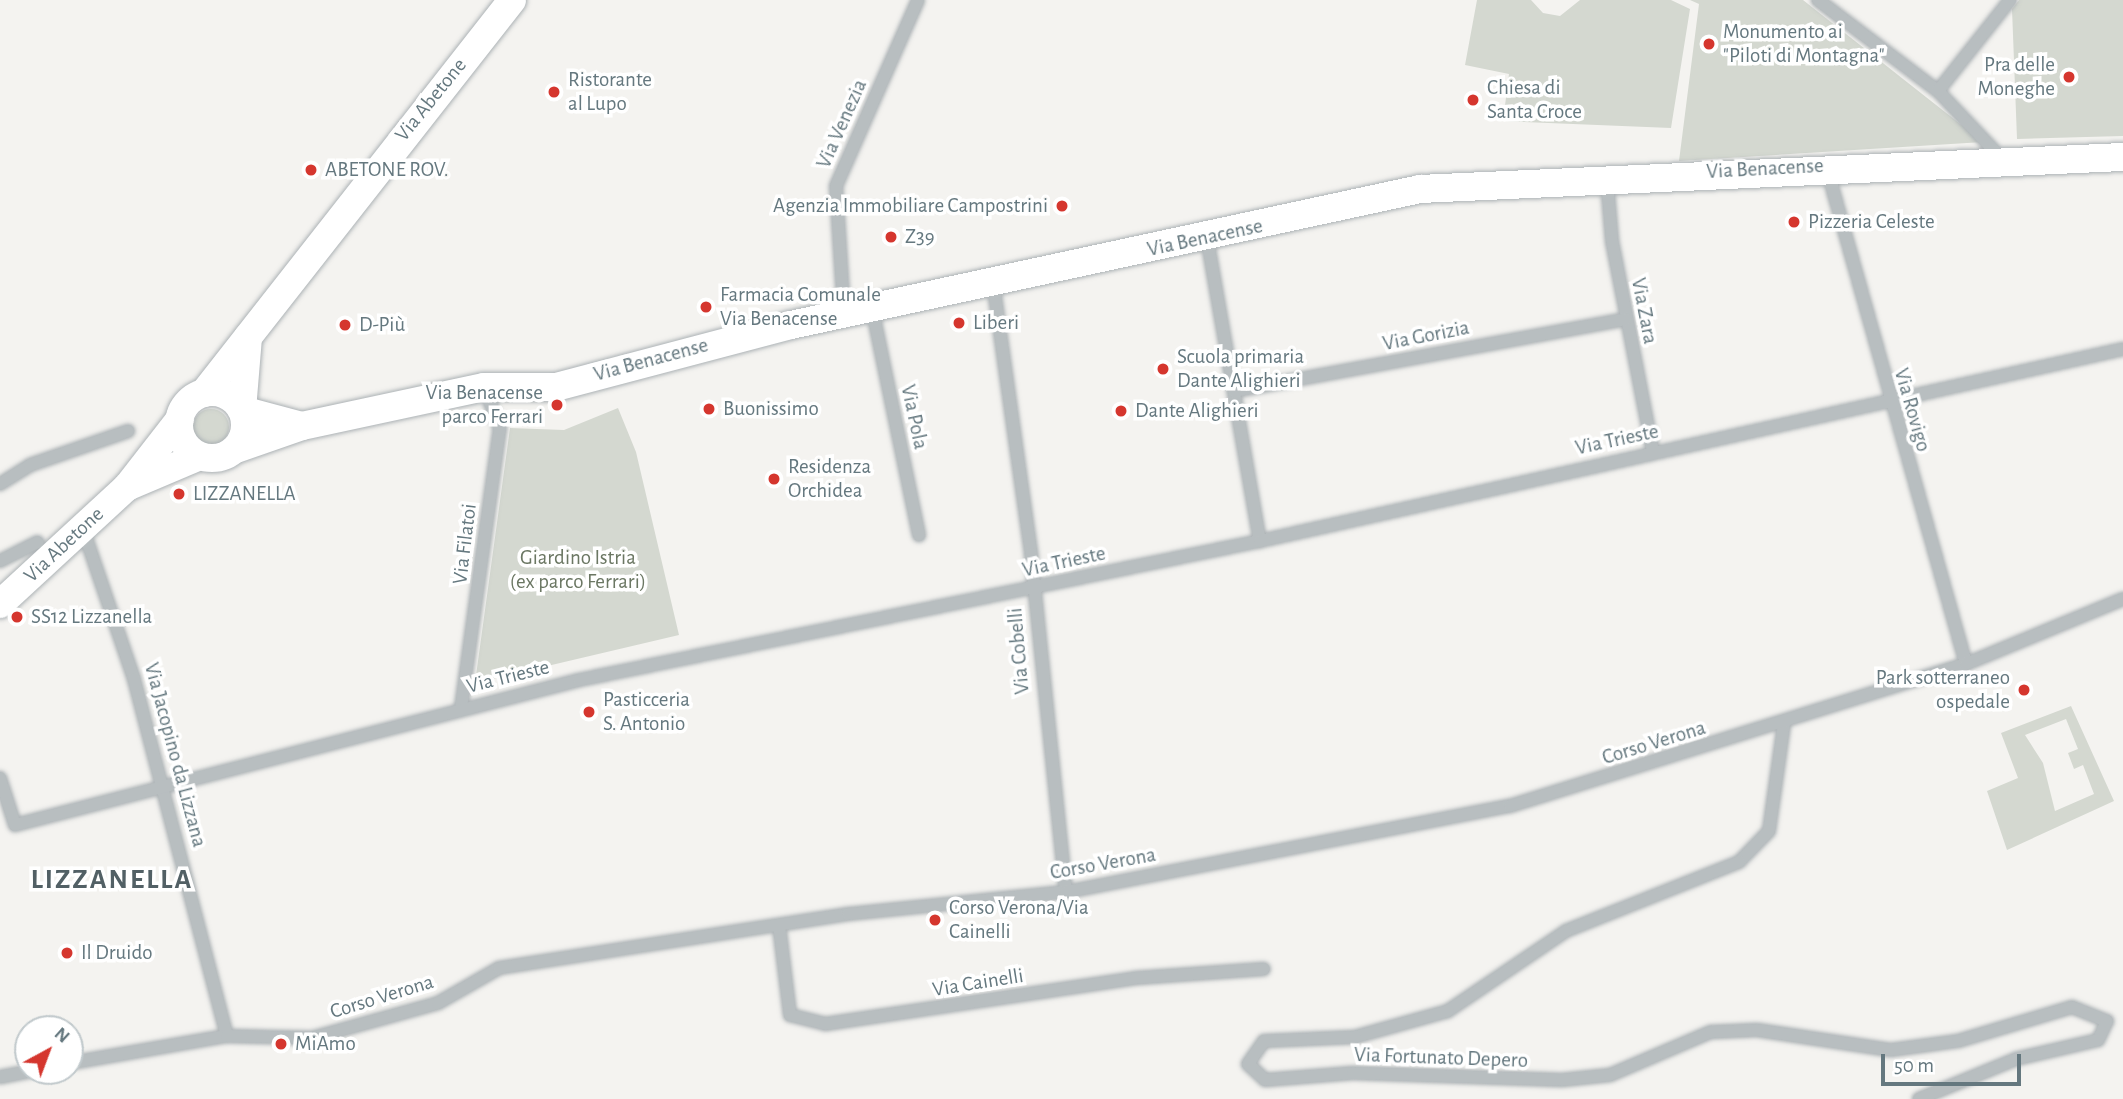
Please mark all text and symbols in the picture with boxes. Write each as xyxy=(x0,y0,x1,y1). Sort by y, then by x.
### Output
place label: Monumento ai "Piloti di Montagna" xyxy=(1723,19,1885,69)
marker: Monumento ai "Piloti di Montagna" xyxy=(1701,36,1717,52)
place label: Pra delle Moneghe xyxy=(1978,52,2055,102)
street label: Via Abetone xyxy=(390,53,472,147)
place label: Ristorante al Lupo xyxy=(568,67,652,117)
marker: Pra delle Moneghe xyxy=(2061,69,2077,85)
place label: Chiesa di Santa Croce xyxy=(1487,75,1582,125)
street label: Via Venezia xyxy=(811,76,873,172)
marker: Ristorante al Lupo xyxy=(546,84,562,100)
marker: Chiesa di Santa Croce xyxy=(1465,92,1481,108)
street label: Via Benacense xyxy=(1706,153,1824,185)
place label: ABETONE ROV. xyxy=(325,157,448,183)
marker: ABETONE ROV. xyxy=(303,162,319,178)
place label: Agenzia Immobiliare Campostrini xyxy=(773,193,1048,219)
marker: Agenzia Immobiliare Campostrini xyxy=(1054,198,1070,214)
place label: Pizzeria Celeste xyxy=(1808,209,1935,235)
street label: Via Benacense xyxy=(1145,213,1265,263)
marker: Pizzeria Celeste xyxy=(1786,214,1802,230)
place label: Z39 xyxy=(905,224,935,250)
marker: Z39 xyxy=(883,229,899,245)
street label: Via Zara xyxy=(1625,276,1663,346)
place label: Farmacia Comunale Via Benacense xyxy=(720,282,881,332)
marker: Farmacia Comunale Via Benacense xyxy=(698,299,714,315)
place label: Liberi xyxy=(973,310,1019,336)
place label: D-Più xyxy=(359,312,405,338)
marker: Liberi xyxy=(951,315,967,331)
street label: Via Gorizia xyxy=(1381,315,1471,357)
marker: D-Più xyxy=(337,317,353,333)
street label: Via Benacense xyxy=(591,333,711,387)
place label: Scuola primaria Dante Alighieri xyxy=(1177,344,1304,394)
marker: Scuola primaria Dante Alighieri xyxy=(1155,361,1171,377)
street label: Via Rovigo xyxy=(1888,365,1936,455)
place label: Via Benacense parco Ferrari xyxy=(426,380,543,430)
street label: Via Pola xyxy=(895,382,933,452)
place label: Buonissimo xyxy=(723,396,819,422)
marker: Via Benacense parco Ferrari xyxy=(549,397,565,413)
place label: Dante Alighieri xyxy=(1135,398,1259,424)
marker: Buonissimo xyxy=(701,401,717,417)
marker: Dante Alighieri xyxy=(1113,403,1129,419)
street label: Via Trieste xyxy=(1573,419,1661,461)
place label: Residenza Orchidea xyxy=(788,454,871,504)
marker: Residenza Orchidea xyxy=(766,471,782,487)
place label: LIZZANELLA xyxy=(193,481,296,507)
marker: LIZZANELLA xyxy=(171,486,187,502)
street label: Via Abetone xyxy=(19,502,109,588)
street label: Via Filatoi xyxy=(448,502,482,586)
street label: Via Trieste xyxy=(1020,541,1108,583)
park label: Giardino Istria (ex parco Ferrari) xyxy=(510,545,646,595)
place label: SS12 Lizzanella xyxy=(31,604,152,630)
street label: Via Cobelli xyxy=(1003,607,1035,695)
marker: SS12 Lizzanella xyxy=(9,609,25,625)
street label: Via Trieste xyxy=(464,655,552,699)
street label: Via Jacopino da Lizzana xyxy=(138,660,212,850)
place label: Park sotterraneo ospedale xyxy=(1876,665,2010,715)
marker: Park sotterraneo ospedale xyxy=(2016,682,2032,698)
place label: Pasticceria S. Antonio xyxy=(603,687,690,737)
marker: Pasticceria S. Antonio xyxy=(581,704,597,720)
street label: Corso Verona xyxy=(1599,715,1709,771)
street label: Corso Verona xyxy=(1048,842,1158,886)
district label: LIZZANELLA xyxy=(32,863,192,897)
place label: Corso Verona/Via Cainelli xyxy=(949,895,1089,945)
marker: Corso Verona/Via Cainelli xyxy=(927,912,943,928)
place label: Il Druido xyxy=(81,940,153,966)
marker: Il Druido xyxy=(59,945,75,961)
street label: Via Cainelli xyxy=(931,963,1025,1003)
street label: Corso Verona xyxy=(327,969,437,1025)
north arrow xyxy=(14,1015,84,1085)
text: N xyxy=(51,1024,73,1047)
place label: MiAmo xyxy=(295,1031,356,1057)
marker: MiAmo xyxy=(273,1036,289,1052)
scale bar xyxy=(1885,1040,2025,1084)
street label: Via Fortunato Depero xyxy=(1354,1042,1528,1074)
text: 50 m xyxy=(1894,1055,1934,1076)

